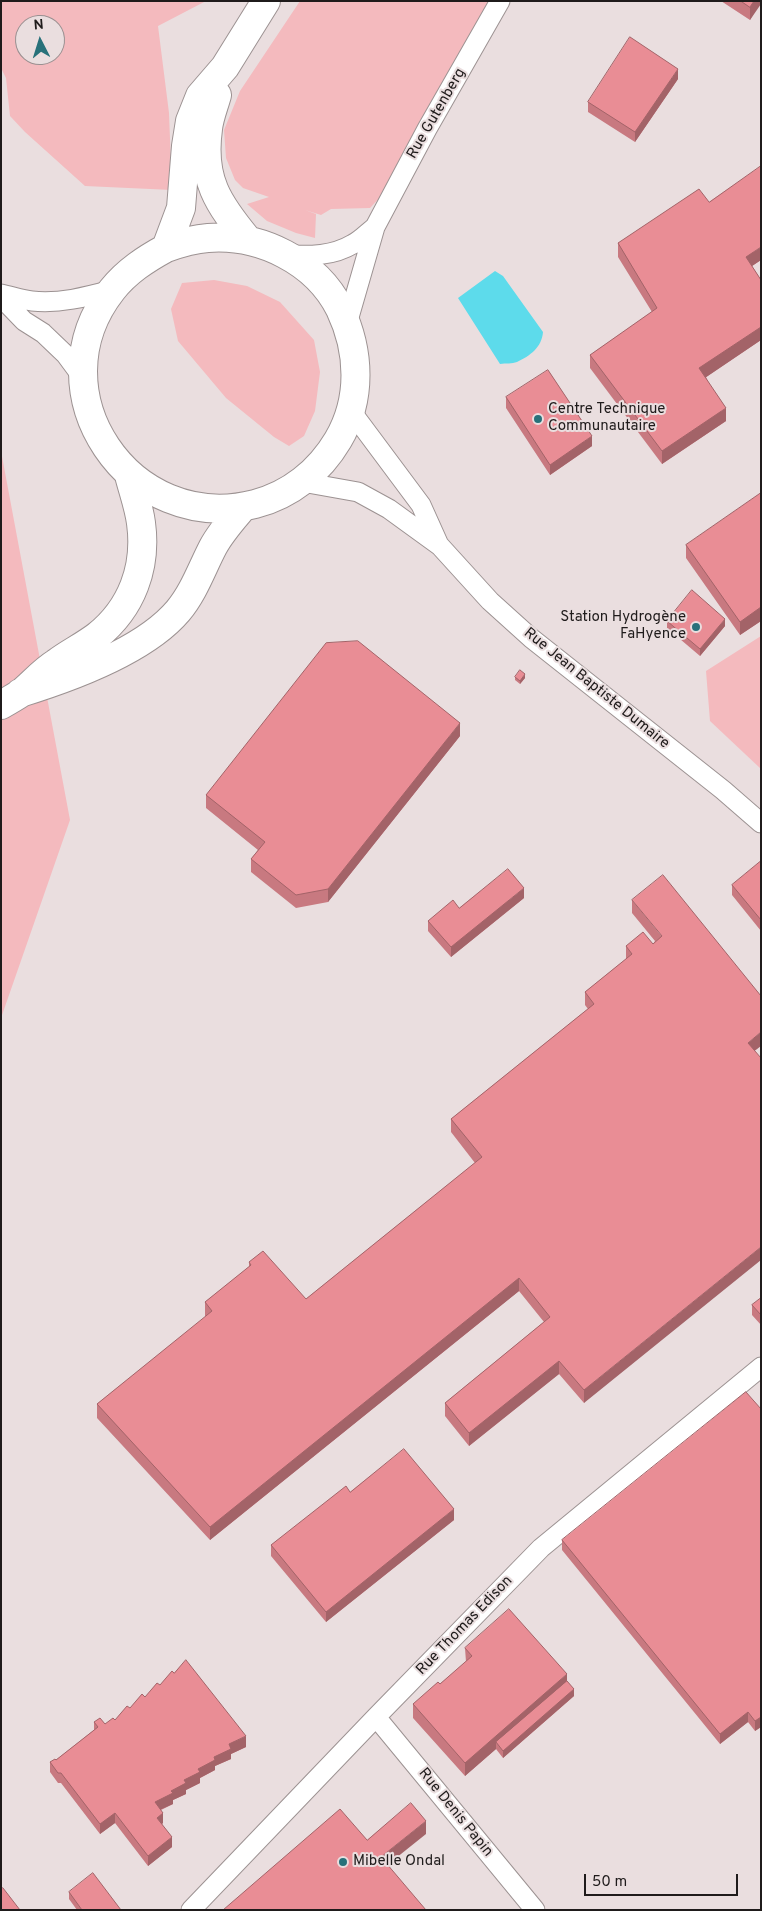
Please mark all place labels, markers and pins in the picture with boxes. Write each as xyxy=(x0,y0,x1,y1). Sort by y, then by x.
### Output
place label: Centre Technique Communautaire xyxy=(548,401,665,436)
marker: Centre Technique Communautaire xyxy=(532,413,544,425)
place label: Station Hydrogène FaHyence xyxy=(560,609,686,644)
marker: Station Hydrogène FaHyence xyxy=(690,621,702,633)
place label: Mibelle Ondal xyxy=(353,1853,445,1871)
marker: Mibelle Ondal xyxy=(337,1856,349,1868)

